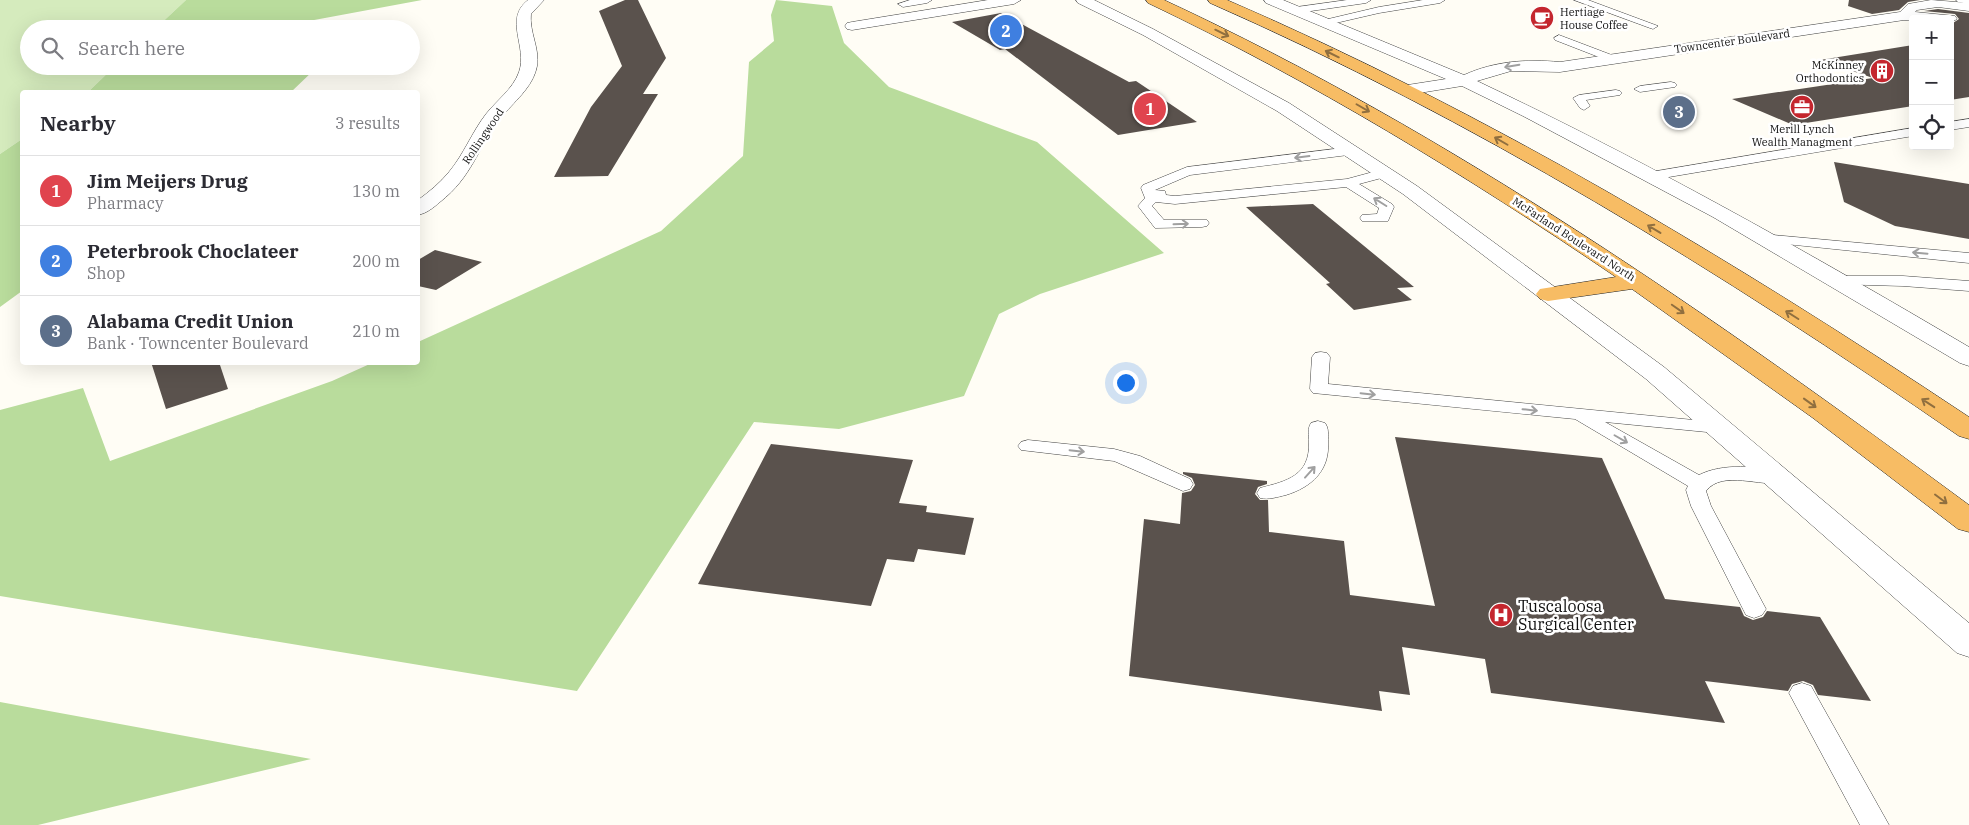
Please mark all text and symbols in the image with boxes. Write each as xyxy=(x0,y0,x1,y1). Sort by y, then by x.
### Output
cafe icon: Hertiage House Coffee xyxy=(1529,5,1555,31)
place label: Hertiage House Coffee xyxy=(1560,5,1628,32)
pin: 2 xyxy=(990,12,1022,50)
map controls xyxy=(1909,15,1954,150)
button: + xyxy=(1909,15,1954,60)
search box xyxy=(20,20,420,75)
street label: Towncenter Boulevard xyxy=(1673,26,1791,56)
one-way arrow xyxy=(1214,28,1229,38)
icon: search xyxy=(38,34,66,62)
text: Search here xyxy=(78,36,185,60)
one-way arrow xyxy=(1324,48,1339,58)
place label: McKinney Orthodontics xyxy=(1796,58,1864,85)
building icon: McKinney Orthodontics xyxy=(1869,58,1895,84)
button: − xyxy=(1909,60,1954,105)
one-way arrow xyxy=(1504,62,1520,72)
pin: 1 xyxy=(1134,90,1166,128)
pin: 3 xyxy=(1663,93,1695,131)
office icon: Merill Lynch Wealth Managment xyxy=(1789,94,1815,120)
one-way arrow xyxy=(1356,103,1370,113)
street label: Rollingwood xyxy=(459,105,507,167)
button: locate xyxy=(1909,105,1954,150)
text: Nearby xyxy=(40,109,116,137)
text: 3 results xyxy=(335,113,400,133)
place label: Merill Lynch Wealth Managment xyxy=(1752,122,1852,149)
one-way arrow xyxy=(1494,136,1509,146)
one-way arrow xyxy=(1295,152,1311,162)
text: Jim Meijers Drug xyxy=(87,169,248,193)
text: 1 xyxy=(51,181,61,201)
text: 130 m xyxy=(352,181,400,201)
text: Pharmacy xyxy=(87,193,164,213)
street label: McFarland Boulevard North xyxy=(1510,194,1638,284)
one-way arrow xyxy=(1373,197,1387,207)
one-way arrow xyxy=(1173,220,1189,229)
one-way arrow xyxy=(1647,224,1661,234)
text: Peterbrook Choclateer xyxy=(87,239,299,263)
one-way arrow xyxy=(1913,248,1929,258)
text: 2 xyxy=(51,251,61,271)
text: 200 m xyxy=(352,251,400,271)
text: Shop xyxy=(87,263,125,283)
one-way arrow xyxy=(1670,304,1684,314)
text: Alabama Credit Union xyxy=(87,309,294,333)
one-way arrow xyxy=(1786,309,1800,319)
text: 3 xyxy=(51,321,61,341)
text: 210 m xyxy=(352,321,400,341)
text: Bank · Towncenter Boulevard xyxy=(87,333,309,353)
your location xyxy=(1113,370,1139,396)
one-way arrow xyxy=(1360,389,1376,399)
one-way arrow xyxy=(1803,398,1817,408)
one-way arrow xyxy=(1922,398,1936,408)
one-way arrow xyxy=(1521,405,1537,415)
one-way arrow xyxy=(1613,435,1628,444)
one-way arrow xyxy=(1068,446,1084,456)
one-way arrow xyxy=(1304,466,1315,479)
one-way arrow xyxy=(1934,494,1947,505)
place label: Tuscaloosa Surgical Center xyxy=(1518,596,1634,634)
hospital icon: Tuscaloosa Surgical Center xyxy=(1488,602,1514,628)

